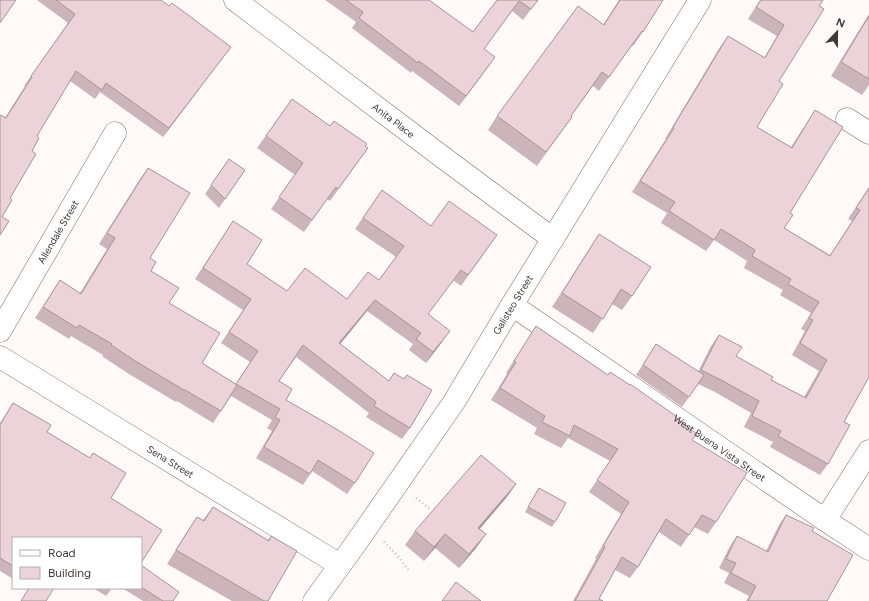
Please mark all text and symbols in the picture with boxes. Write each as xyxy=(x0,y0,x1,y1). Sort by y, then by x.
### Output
north arrow xyxy=(817,12,857,52)
text: N xyxy=(834,16,847,31)
street label: Anita Place xyxy=(370,100,418,141)
street label: Allendale Street xyxy=(34,197,81,266)
street label: Galisteo Street xyxy=(489,272,536,337)
street label: West Buena Vista Street xyxy=(671,411,769,484)
street label: Sena Street xyxy=(145,442,197,481)
legend xyxy=(12,537,142,589)
text: Road xyxy=(48,546,76,560)
text: Building xyxy=(48,566,91,580)

